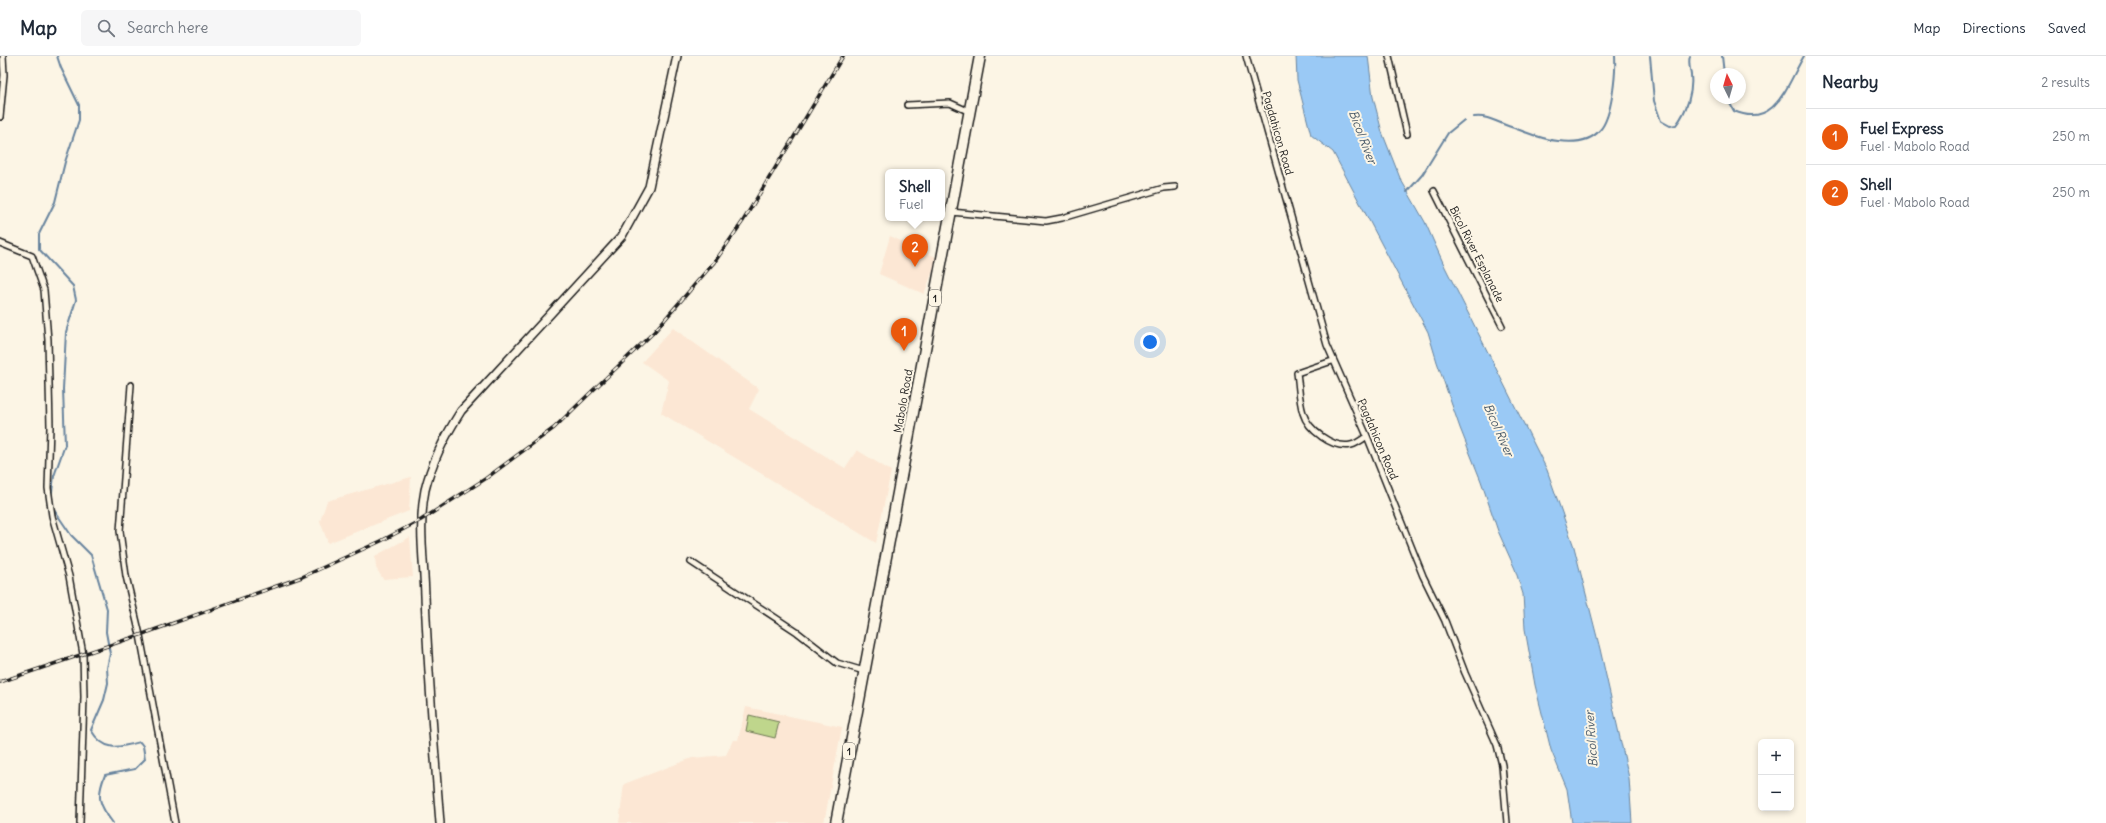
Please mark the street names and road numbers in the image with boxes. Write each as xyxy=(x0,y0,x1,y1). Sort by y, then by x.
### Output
street label: Pagdahicon Road xyxy=(1259,89,1297,177)
street label: Bicol River Esplanade xyxy=(1447,204,1507,304)
road number: 1 xyxy=(929,290,941,306)
street label: Mabolo Road xyxy=(891,368,916,434)
street label: Pagdahicon Road xyxy=(1355,396,1402,482)
road number: 1 xyxy=(843,743,855,759)

